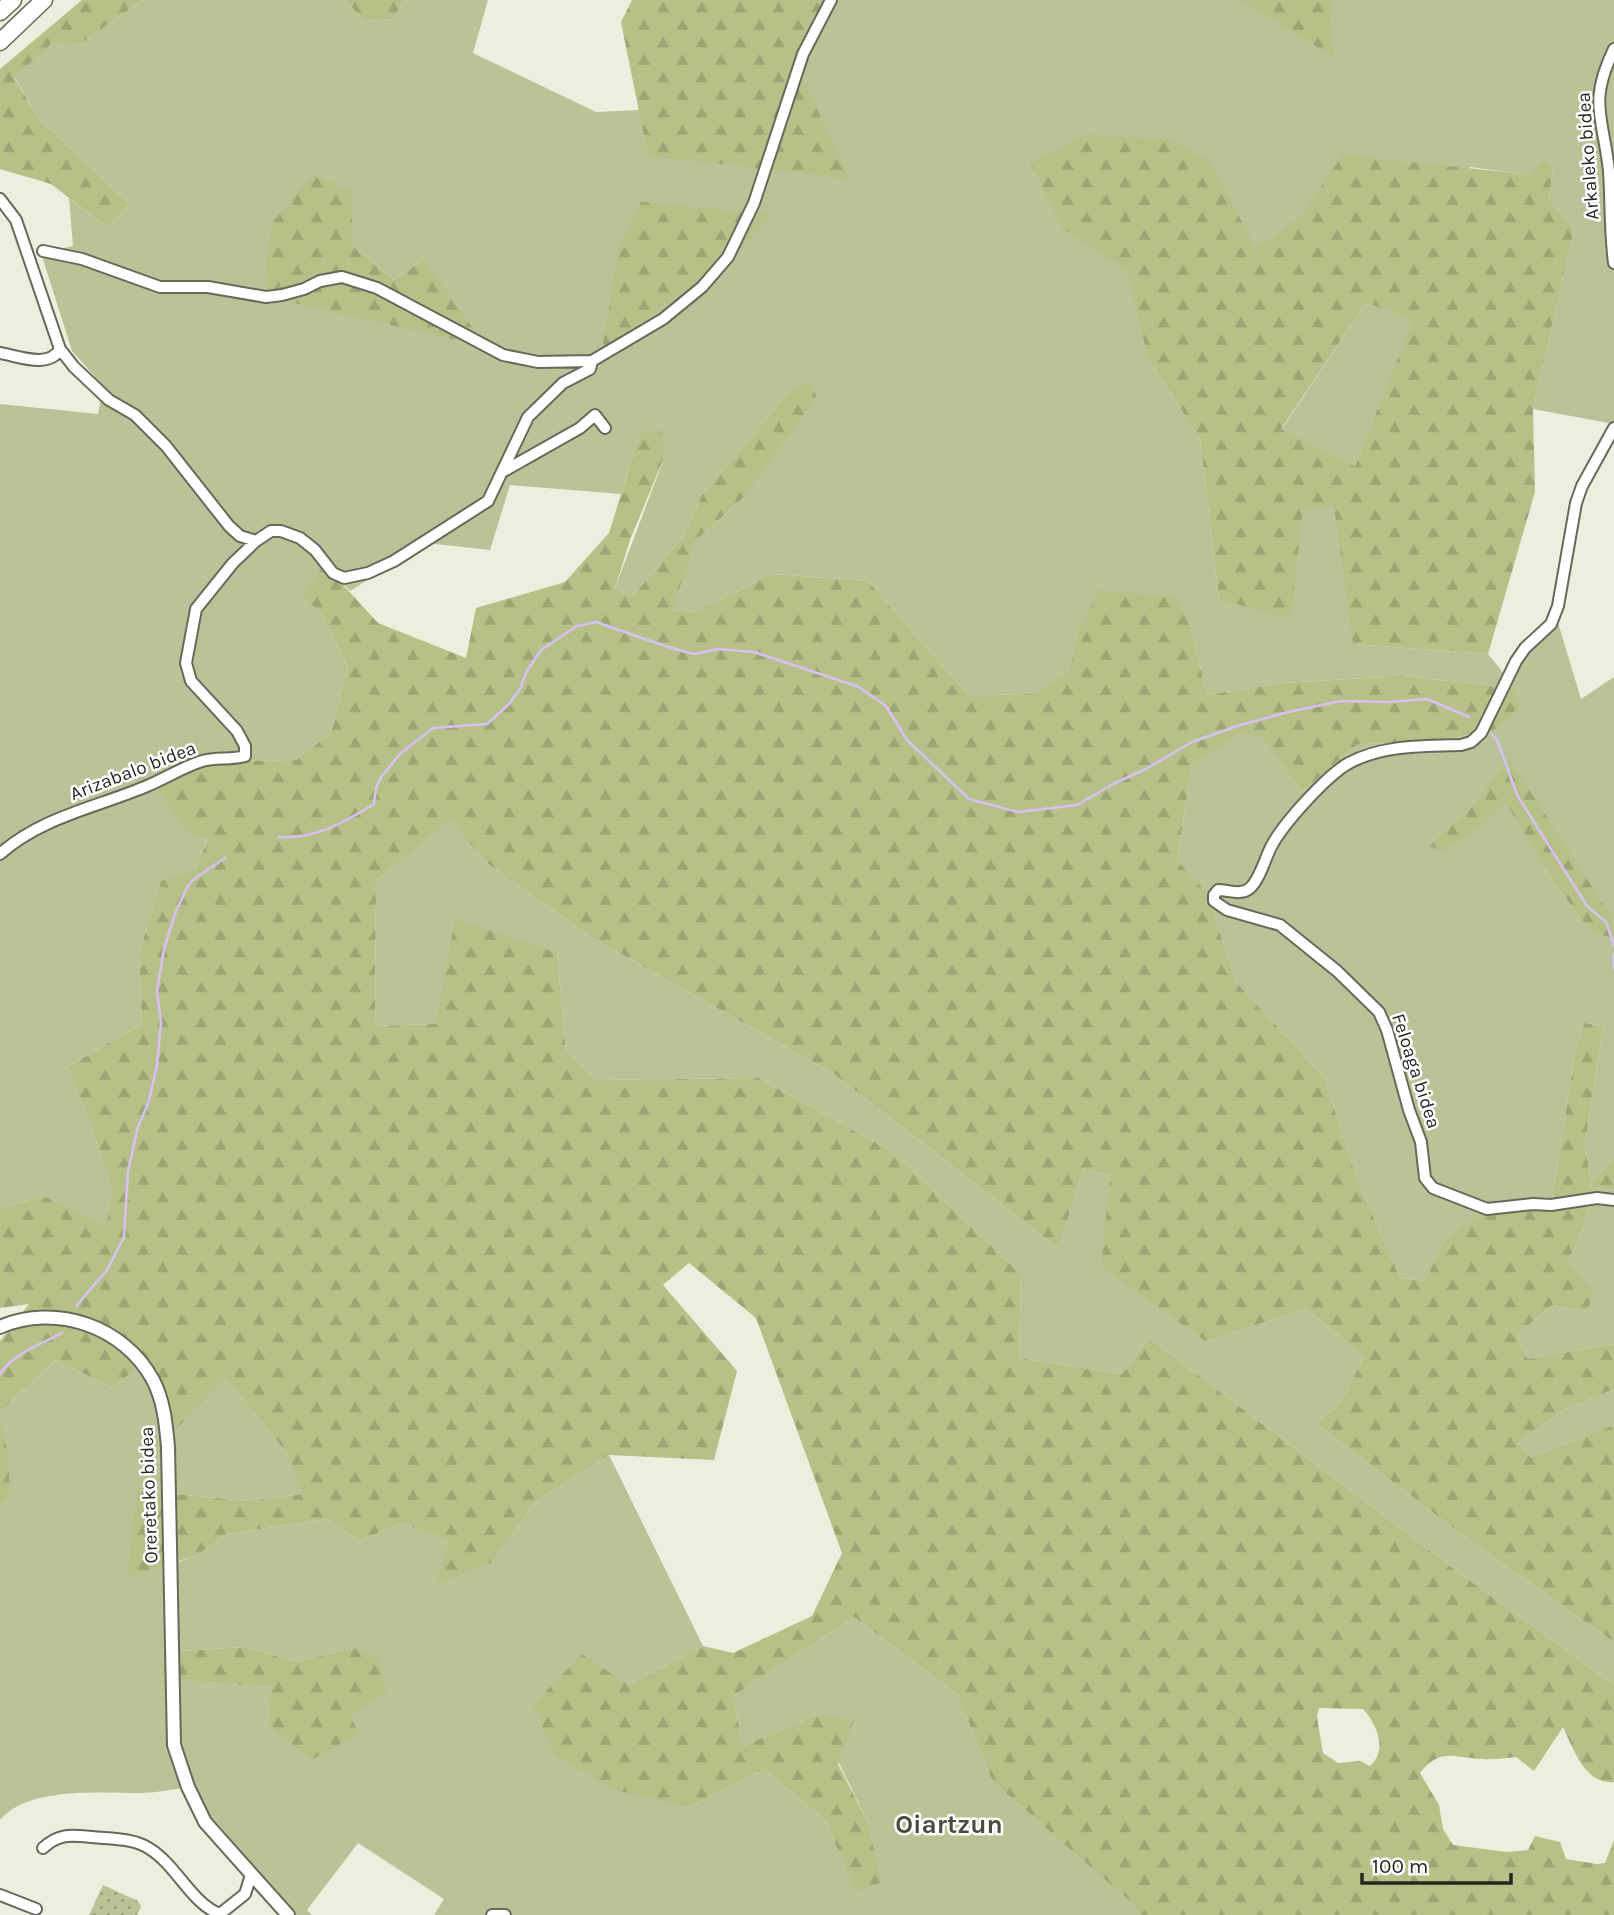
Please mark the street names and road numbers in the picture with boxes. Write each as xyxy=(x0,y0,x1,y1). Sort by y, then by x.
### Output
street label: Arkaleko bidea xyxy=(1573,91,1603,221)
street label: Arizabalo bidea xyxy=(67,737,199,805)
street label: Feloaga bidea xyxy=(1387,1011,1445,1131)
street label: Oreretako bidea xyxy=(136,1426,162,1564)

